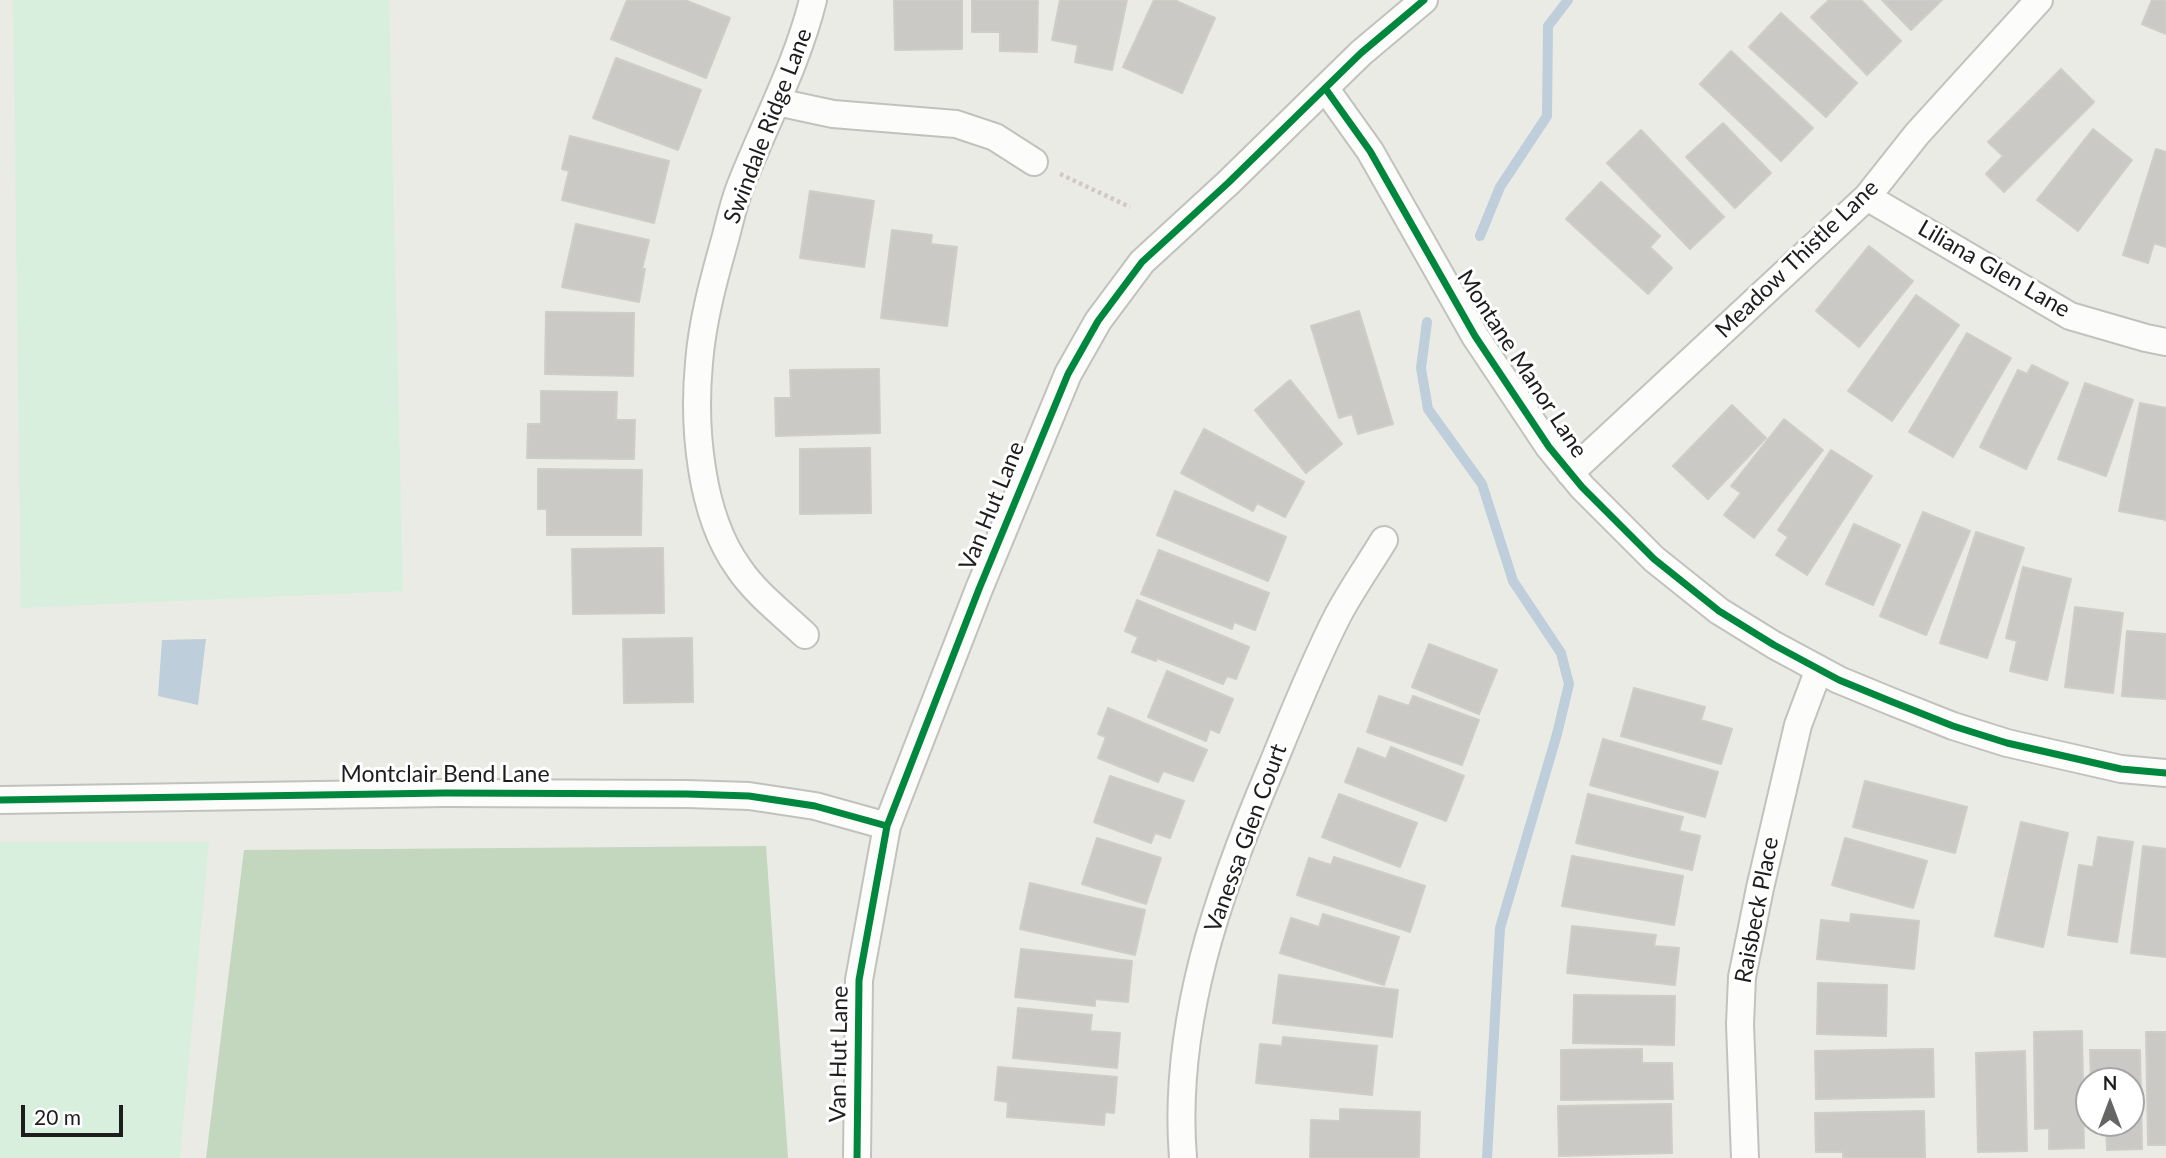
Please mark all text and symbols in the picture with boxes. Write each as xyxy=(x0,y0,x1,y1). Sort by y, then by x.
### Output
street label: Swindale Ridge Lane xyxy=(718,24,818,228)
street label: Meadow Thistle Lane xyxy=(1710,174,1884,344)
street label: Liliana Glen Lane xyxy=(1913,214,2075,324)
street label: Montane Manor Lane xyxy=(1451,265,1593,463)
street label: Van Hut Lane xyxy=(954,438,1030,574)
street label: Vanessa Glen Court xyxy=(1199,740,1293,936)
street label: Montclair Bend Lane xyxy=(340,761,550,789)
street label: Raisbeck Place xyxy=(1729,835,1785,985)
street label: Van Hut Lane xyxy=(824,985,854,1123)
north arrow xyxy=(2075,1067,2145,1137)
text: N xyxy=(2103,1071,2117,1094)
scale bar xyxy=(24,1092,126,1136)
text: 20 m xyxy=(34,1104,81,1129)

